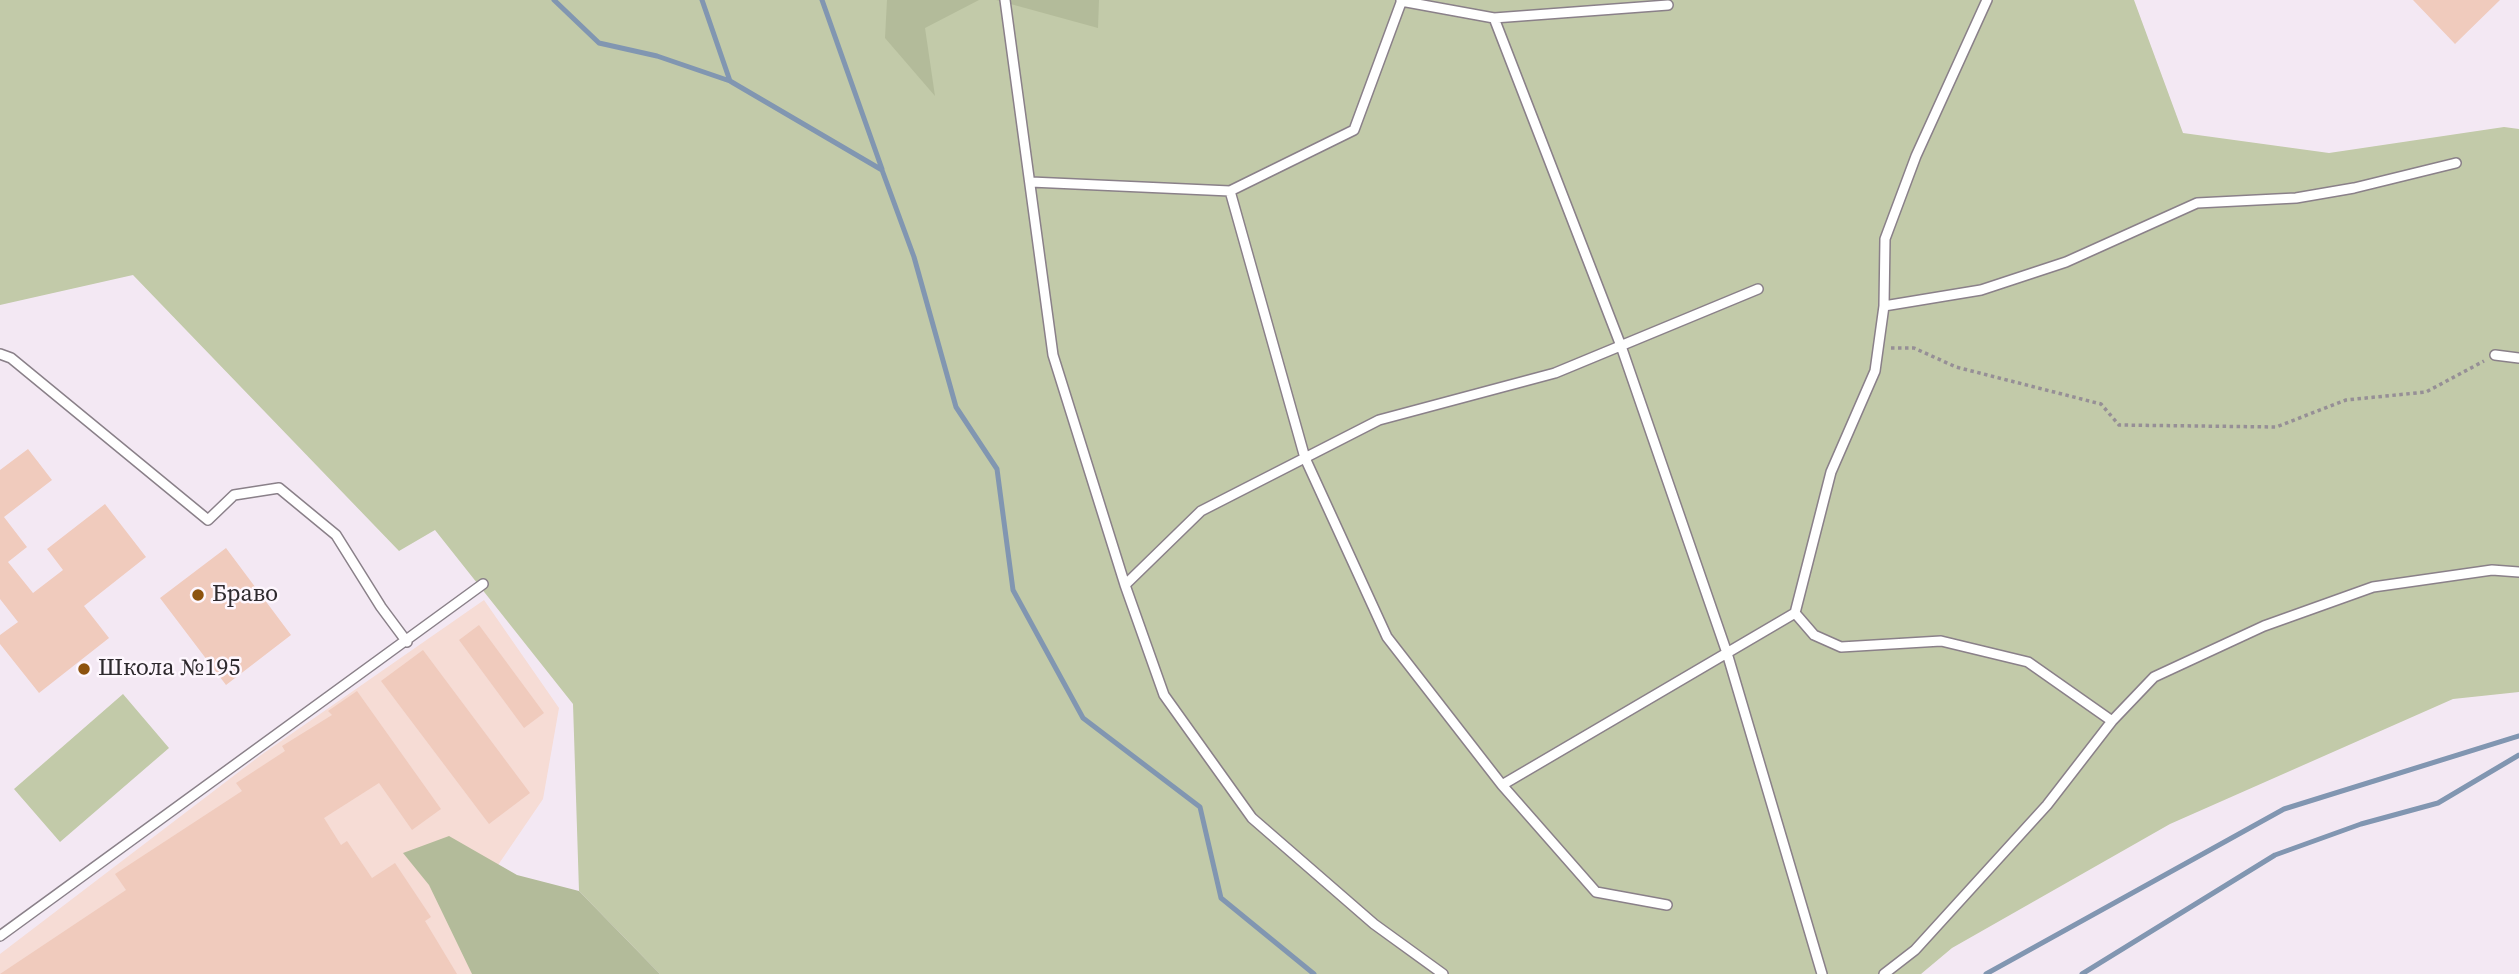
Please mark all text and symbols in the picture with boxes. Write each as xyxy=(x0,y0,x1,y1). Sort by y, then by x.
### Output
place label: Браво xyxy=(212,581,278,609)
marker: Браво xyxy=(190,587,206,603)
place label: Школа №195 xyxy=(98,655,240,683)
marker: Школа №195 xyxy=(76,661,92,677)

